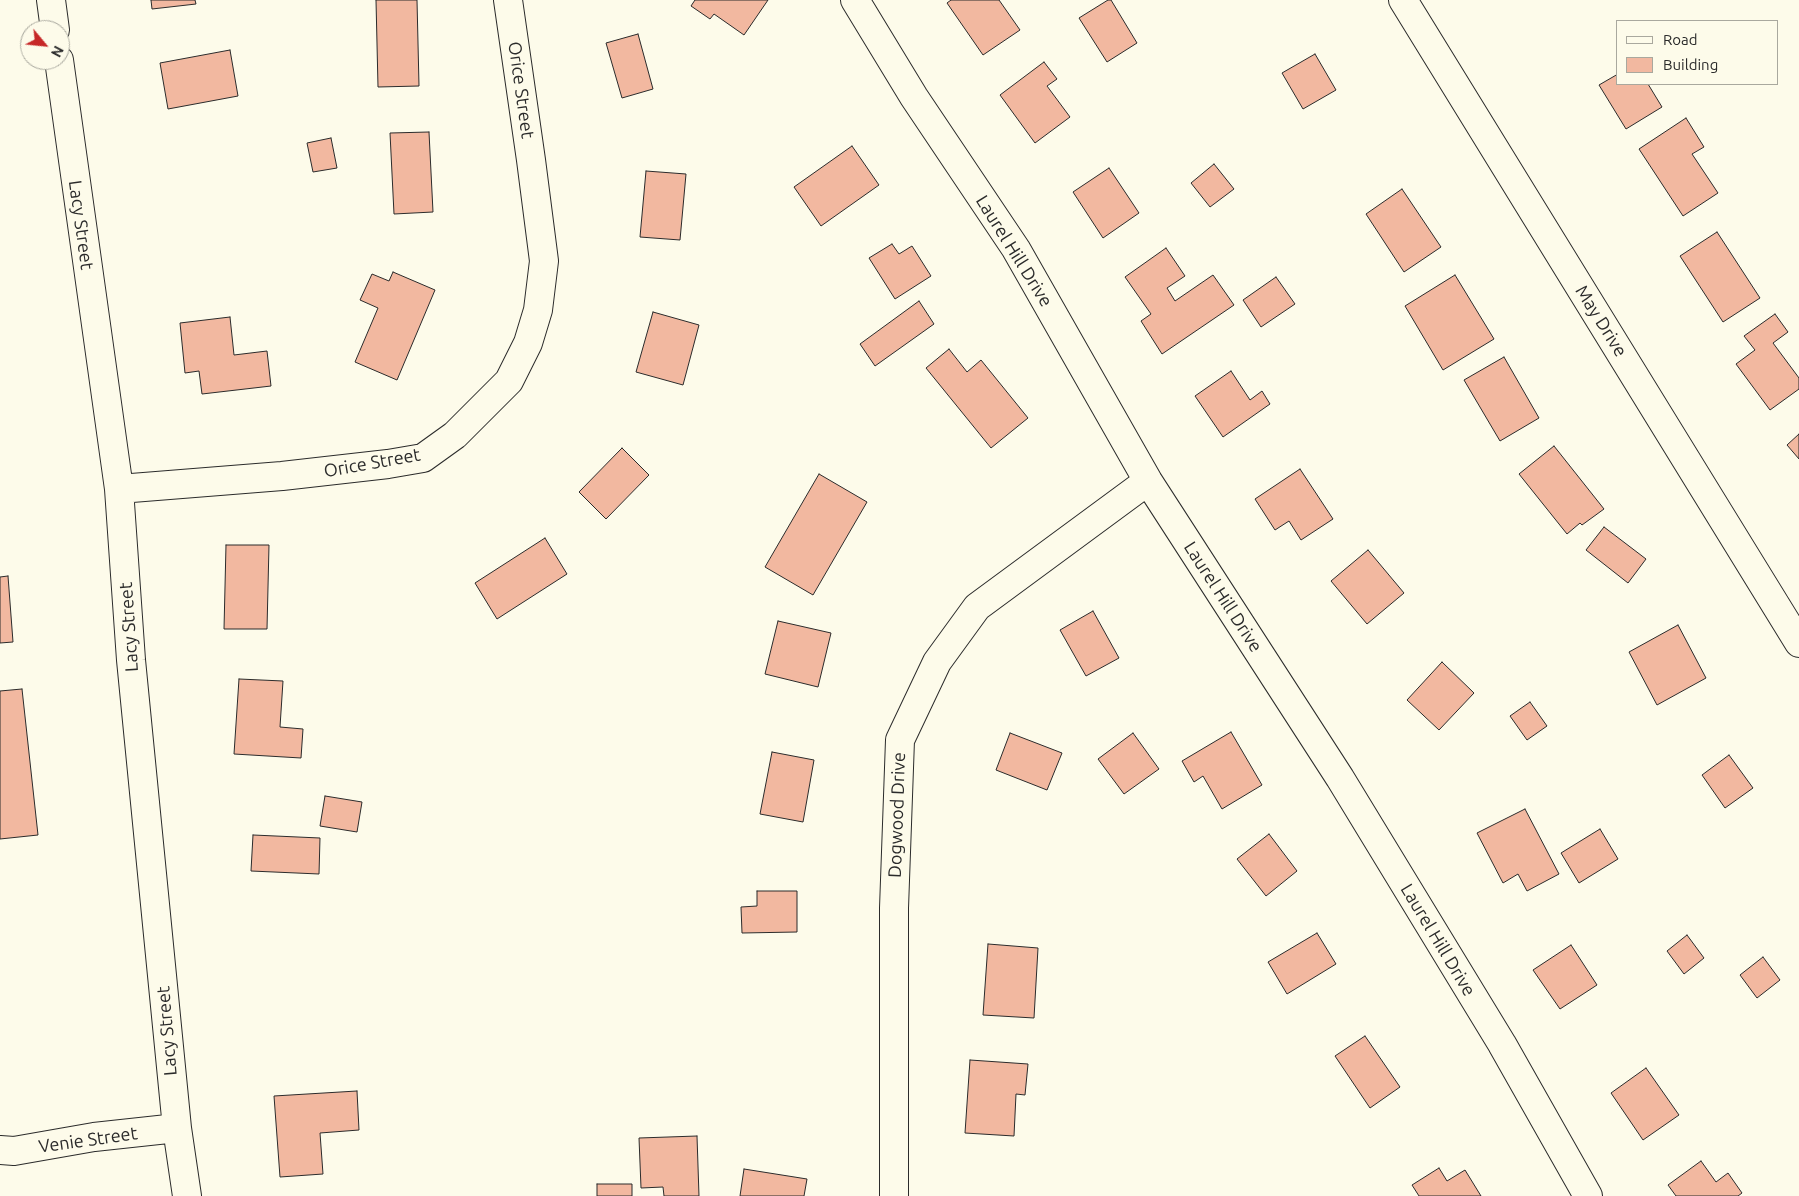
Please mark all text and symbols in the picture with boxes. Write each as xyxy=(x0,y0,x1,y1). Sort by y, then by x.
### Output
north arrow xyxy=(20,20,70,70)
legend xyxy=(1616,20,1779,85)
text: Road xyxy=(1663,31,1698,48)
street label: Orice Street xyxy=(503,40,539,140)
text: N xyxy=(48,43,67,60)
text: Building xyxy=(1663,56,1718,73)
street label: Lacy Street xyxy=(64,179,98,271)
street label: Laurel Hill Drive xyxy=(971,191,1057,311)
street label: May Drive xyxy=(1571,281,1631,361)
street label: Orice Street xyxy=(322,444,422,482)
street label: Laurel Hill Drive xyxy=(1179,538,1267,656)
street label: Lacy Street xyxy=(115,581,143,673)
street label: Dogwood Drive xyxy=(884,752,910,878)
street label: Laurel Hill Drive xyxy=(1396,880,1480,1000)
street label: Lacy Street xyxy=(152,985,182,1077)
street label: Venie Street xyxy=(37,1122,139,1158)

